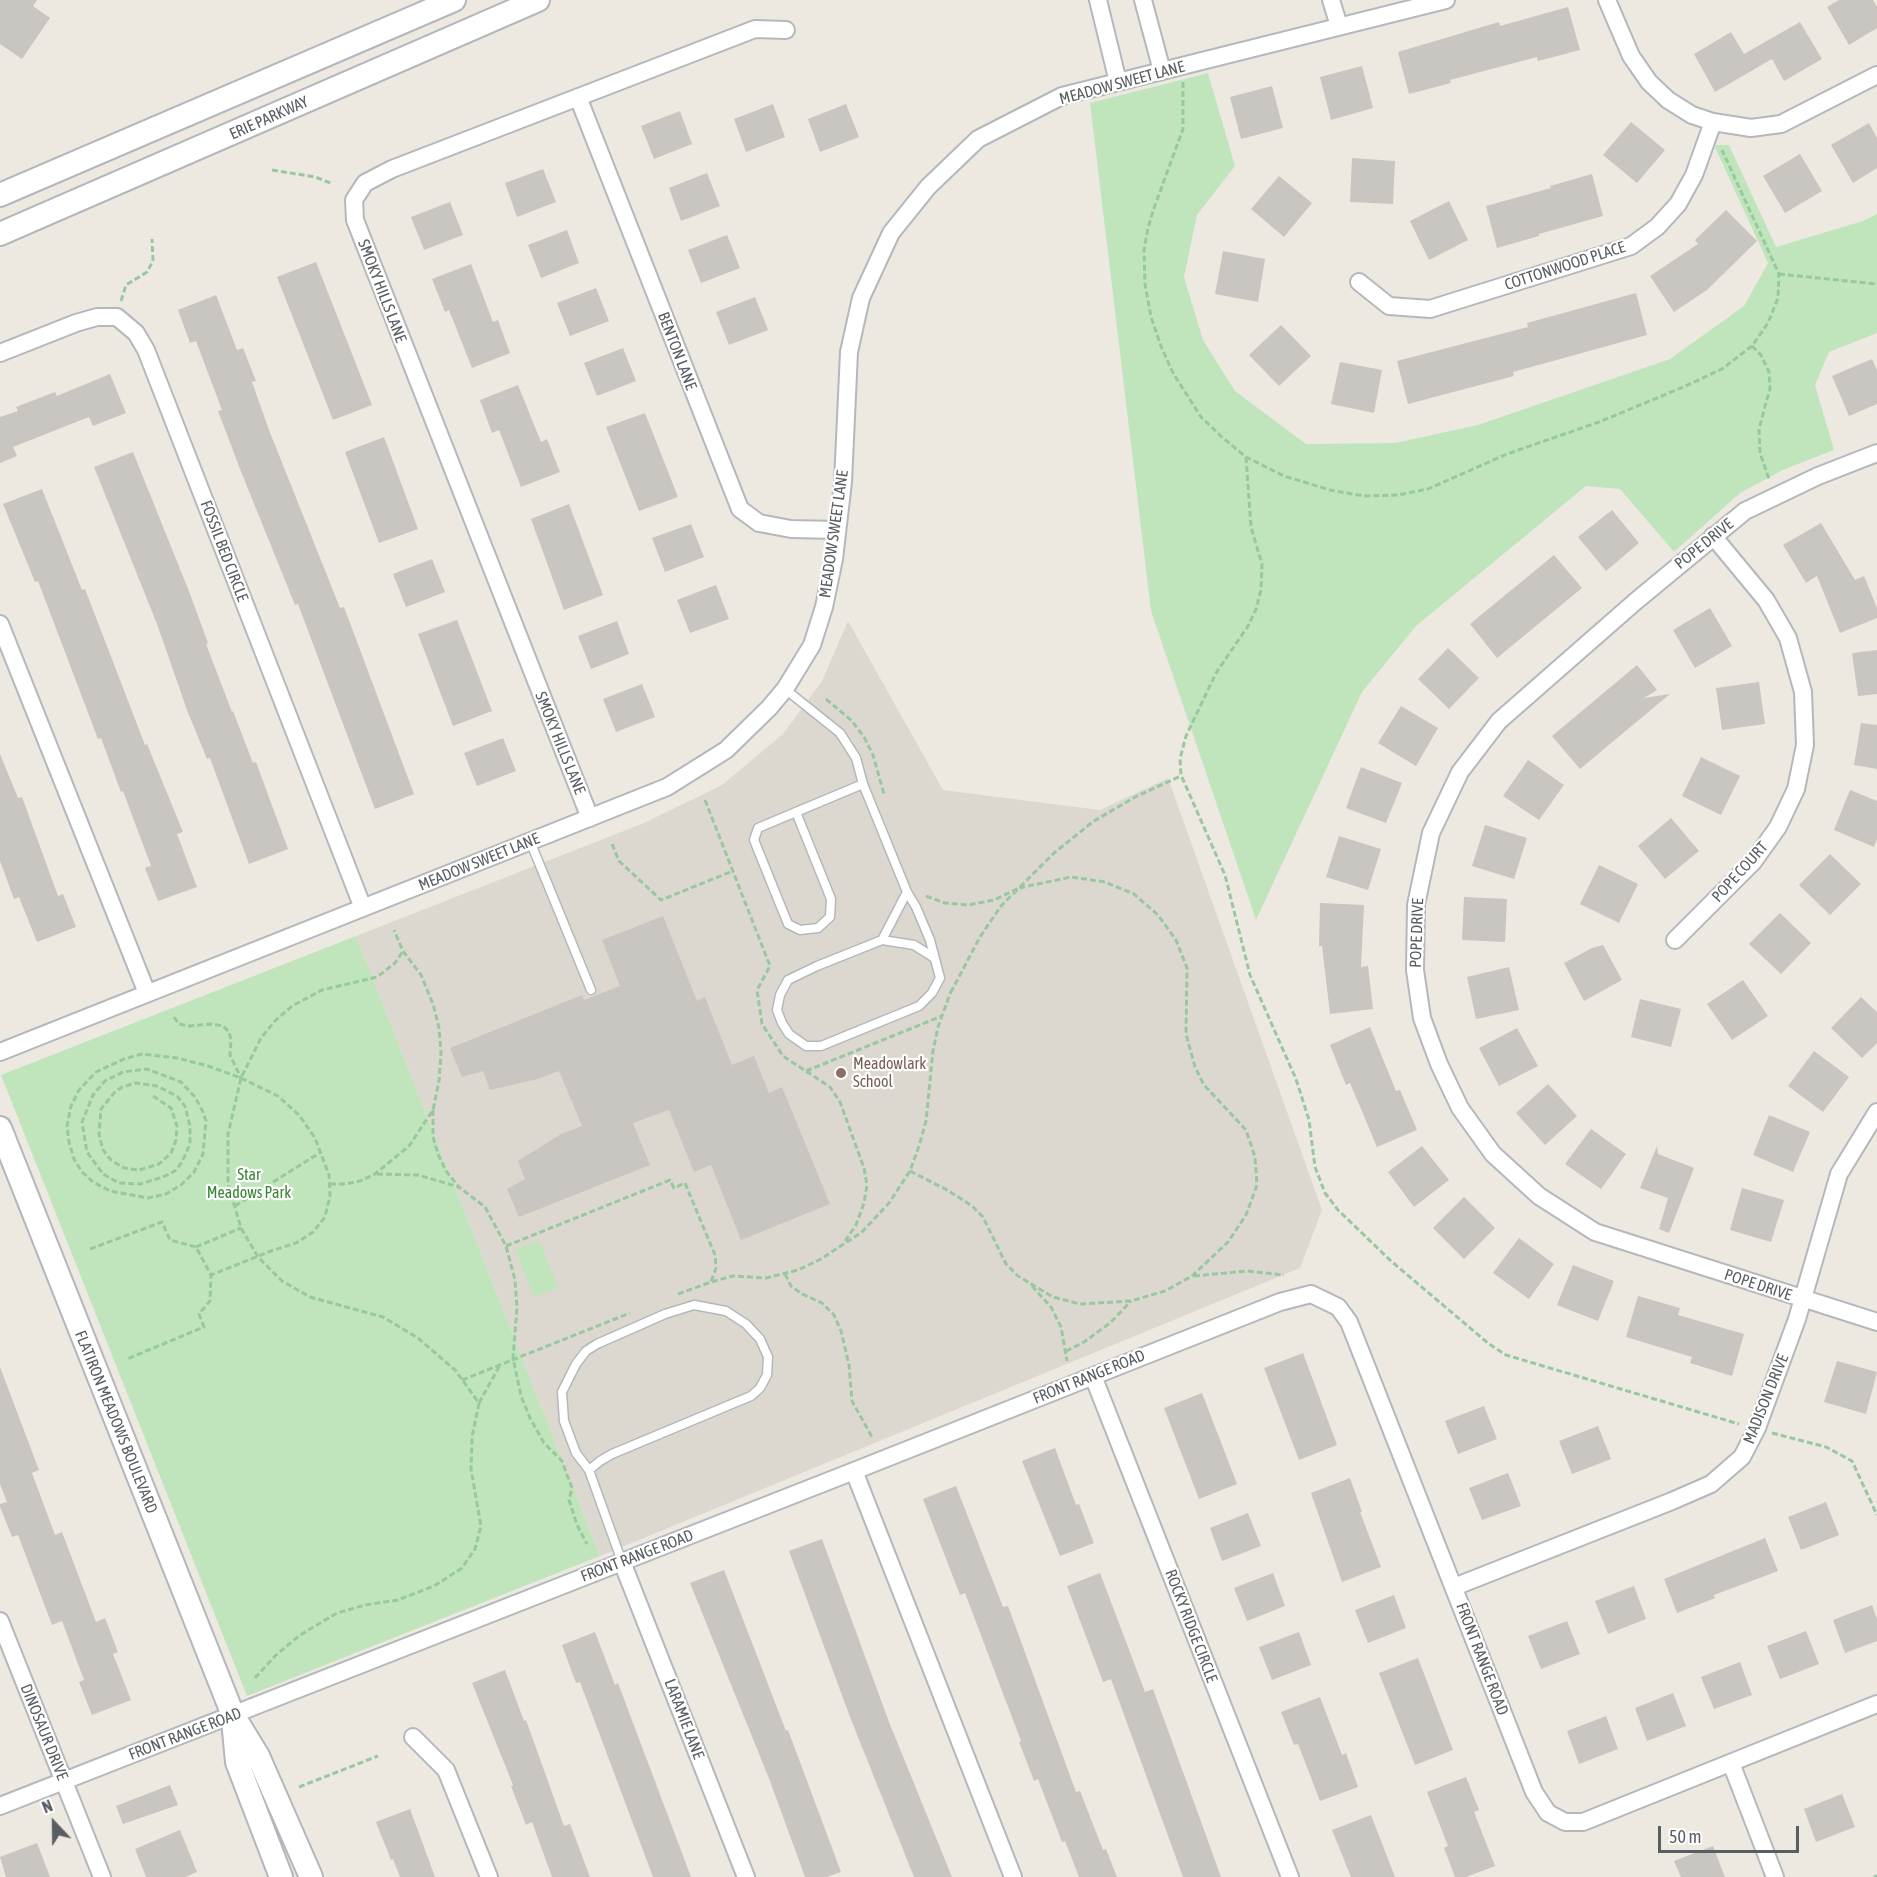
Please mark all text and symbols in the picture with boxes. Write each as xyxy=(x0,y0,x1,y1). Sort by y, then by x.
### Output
street label: MEADOW SWEET LANE xyxy=(1057,57,1187,109)
street label: ERIE PARKWAY xyxy=(227,92,311,144)
street label: SMOKY HILLS LANE xyxy=(354,237,410,345)
street label: COTTONWOOD PLACE xyxy=(1502,237,1628,295)
street label: BENTON LANE xyxy=(653,309,701,393)
street label: MEADOW SWEET LANE xyxy=(816,469,852,599)
street label: FOSSIL BED CIRCLE xyxy=(196,498,252,604)
street label: POPE DRIVE xyxy=(1671,515,1737,573)
street label: SMOKY HILLS LANE xyxy=(531,689,589,797)
street label: MEADOW SWEET LANE xyxy=(416,829,542,895)
street label: POPE COURT xyxy=(1708,838,1772,906)
street label: POPE DRIVE xyxy=(1406,898,1428,968)
place label: Meadowlark School xyxy=(853,1054,926,1092)
marker: Meadowlark School xyxy=(834,1066,848,1080)
park label: Star Meadows Park xyxy=(207,1165,291,1203)
street label: POPE DRIVE xyxy=(1722,1265,1794,1305)
street label: FLATIRON MEADOWS BOULEVARD xyxy=(70,1328,162,1516)
street label: FRONT RANGE ROAD xyxy=(1030,1346,1148,1408)
street label: MADISON DRIVE xyxy=(1739,1351,1793,1447)
street label: FRONT RANGE ROAD xyxy=(578,1526,696,1586)
street label: ROCKY RIDGE CIRCLE xyxy=(1161,1567,1221,1685)
street label: FRONT RANGE ROAD xyxy=(1452,1600,1512,1718)
street label: LARAMIE LANE xyxy=(660,1676,708,1762)
street label: DINOSAUR DRIVE xyxy=(16,1681,72,1783)
street label: FRONT RANGE ROAD xyxy=(126,1704,244,1764)
north arrow xyxy=(24,1793,84,1853)
text: N xyxy=(39,1796,55,1816)
scale bar xyxy=(1661,1814,1802,1852)
text: 50 m xyxy=(1669,1826,1701,1847)

